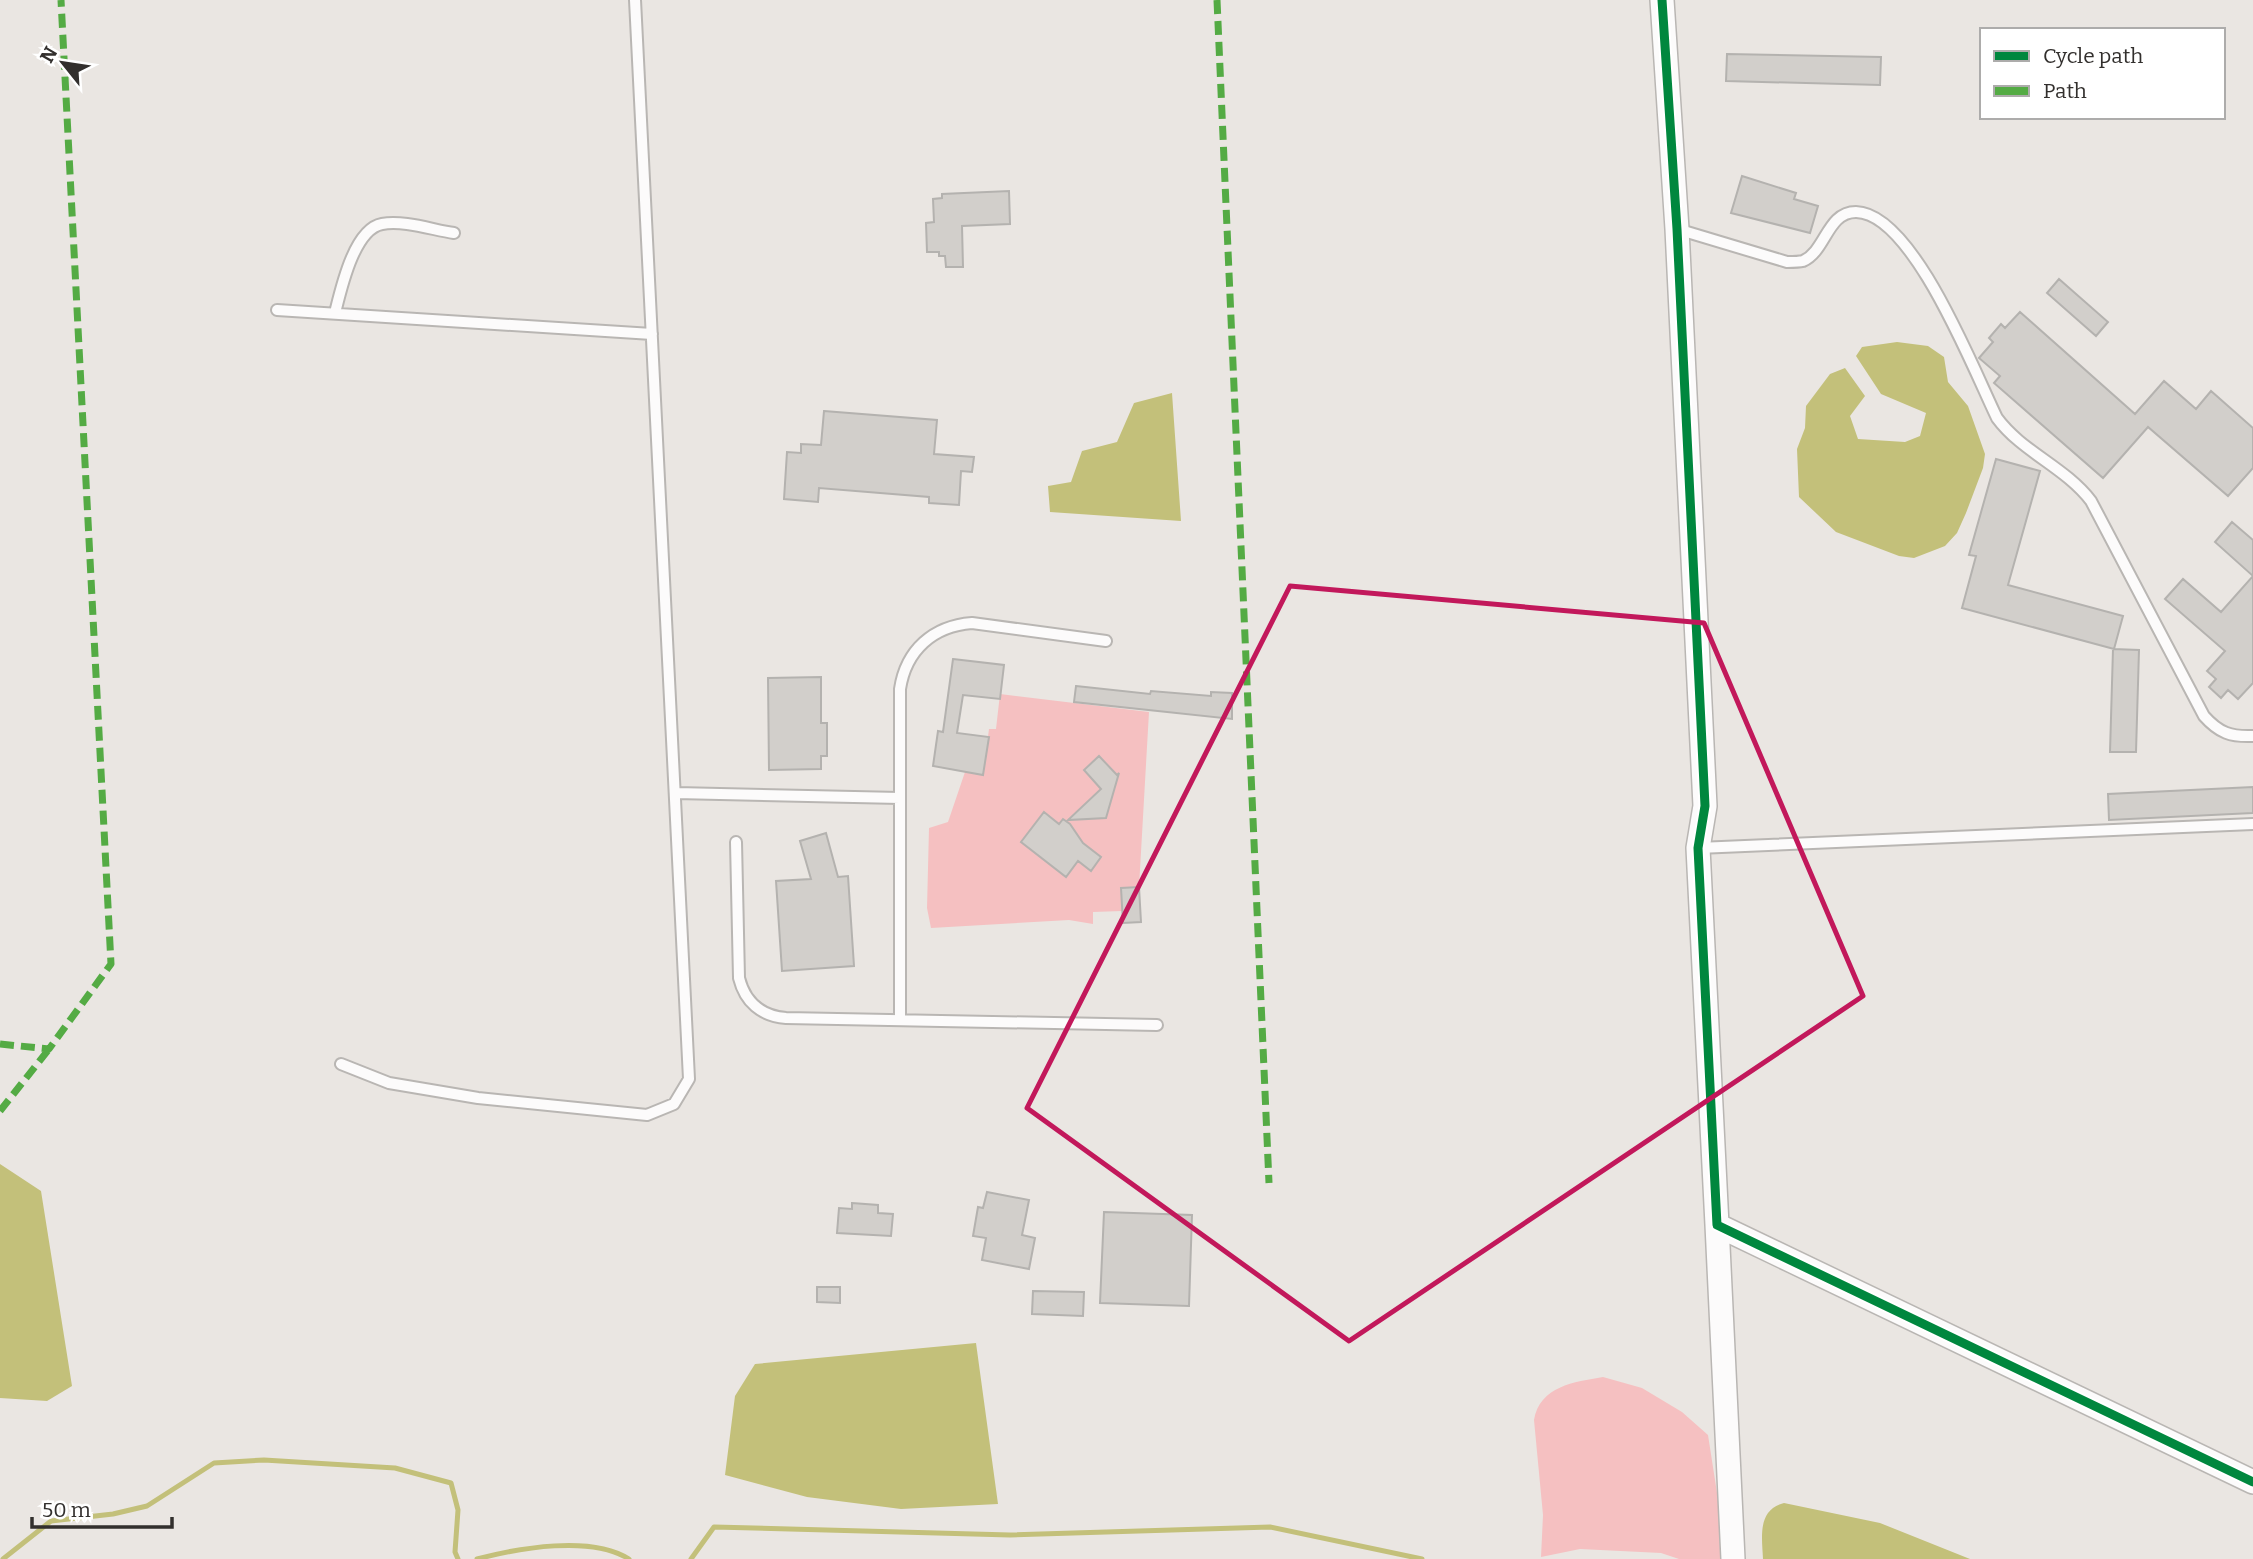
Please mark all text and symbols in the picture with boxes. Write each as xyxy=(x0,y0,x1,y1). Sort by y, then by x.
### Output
north arrow xyxy=(28,28,98,98)
legend xyxy=(1980,28,2225,119)
text: N xyxy=(35,42,63,67)
text: Cycle path xyxy=(2043,43,2143,69)
text: Path xyxy=(2043,78,2087,104)
scale bar xyxy=(32,1486,172,1530)
text: 50 m xyxy=(42,1497,91,1523)

